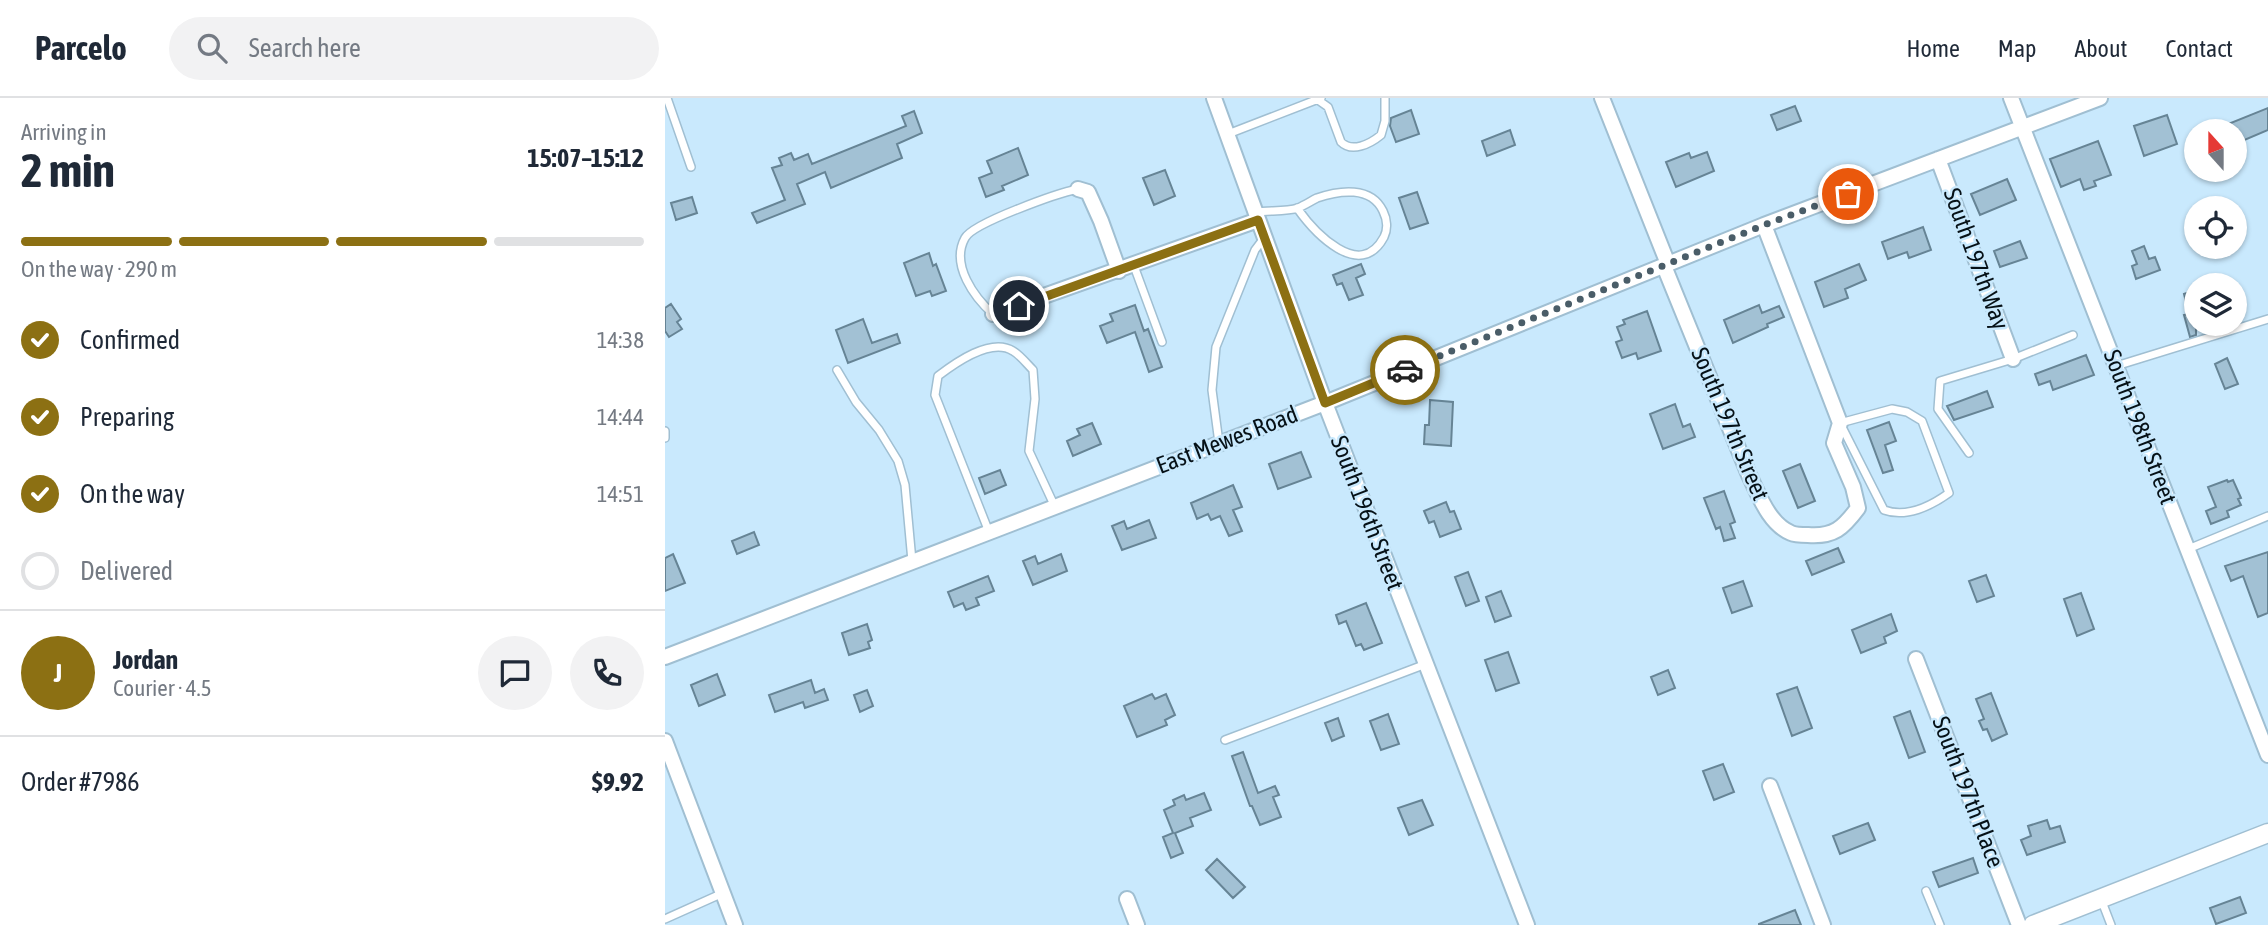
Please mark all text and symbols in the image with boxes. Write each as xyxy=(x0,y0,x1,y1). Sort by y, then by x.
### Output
search box xyxy=(169,17,659,80)
text: Parcelo xyxy=(35,29,127,67)
icon: search xyxy=(193,29,231,67)
text: Search here xyxy=(249,33,361,63)
text: Home xyxy=(1906,35,1960,62)
text: Map xyxy=(1998,35,2036,62)
text: About xyxy=(2074,35,2127,62)
text: Contact xyxy=(2165,35,2233,62)
text: Arriving in xyxy=(21,119,107,145)
north arrow xyxy=(2184,119,2247,182)
map controls xyxy=(2184,119,2247,336)
text: 15:07–15:12 xyxy=(527,143,644,173)
text: 2 min xyxy=(21,144,115,197)
pin xyxy=(1818,164,1878,224)
icon: bag xyxy=(1829,175,1867,213)
street label: South 197th Way xyxy=(1938,185,2015,333)
button: locate xyxy=(2184,196,2247,259)
text: On the way · 290 m xyxy=(21,256,177,282)
button: layers xyxy=(2184,273,2247,336)
pin xyxy=(989,276,1049,336)
icon: home xyxy=(1000,287,1038,325)
icon: check xyxy=(21,321,59,359)
text: Confirmed xyxy=(80,325,180,355)
text: 14:38 xyxy=(597,327,644,353)
courier xyxy=(1370,335,1440,405)
street label: South 197th Street xyxy=(1686,343,1775,504)
street label: South 198th Street xyxy=(2099,346,2182,508)
icon: car xyxy=(1386,351,1424,389)
icon: check xyxy=(21,398,59,436)
street label: East Mewes Road xyxy=(1152,400,1301,479)
text: Preparing xyxy=(80,402,174,432)
text: 14:44 xyxy=(597,404,644,430)
street label: South 196th Street xyxy=(1326,432,1409,594)
icon: check xyxy=(21,475,59,513)
text: On the way xyxy=(80,479,185,509)
text: 14:51 xyxy=(597,481,644,507)
text: Delivered xyxy=(80,556,173,586)
button: chat xyxy=(478,636,552,710)
button: phone xyxy=(570,636,644,710)
text: Jordan xyxy=(113,645,178,675)
text: J xyxy=(54,658,62,688)
text: Courier · 4.5 xyxy=(113,675,212,701)
street label: South 197th Place xyxy=(1927,713,2010,871)
text: Order #7986 xyxy=(21,767,140,797)
text: $9.92 xyxy=(592,767,644,797)

